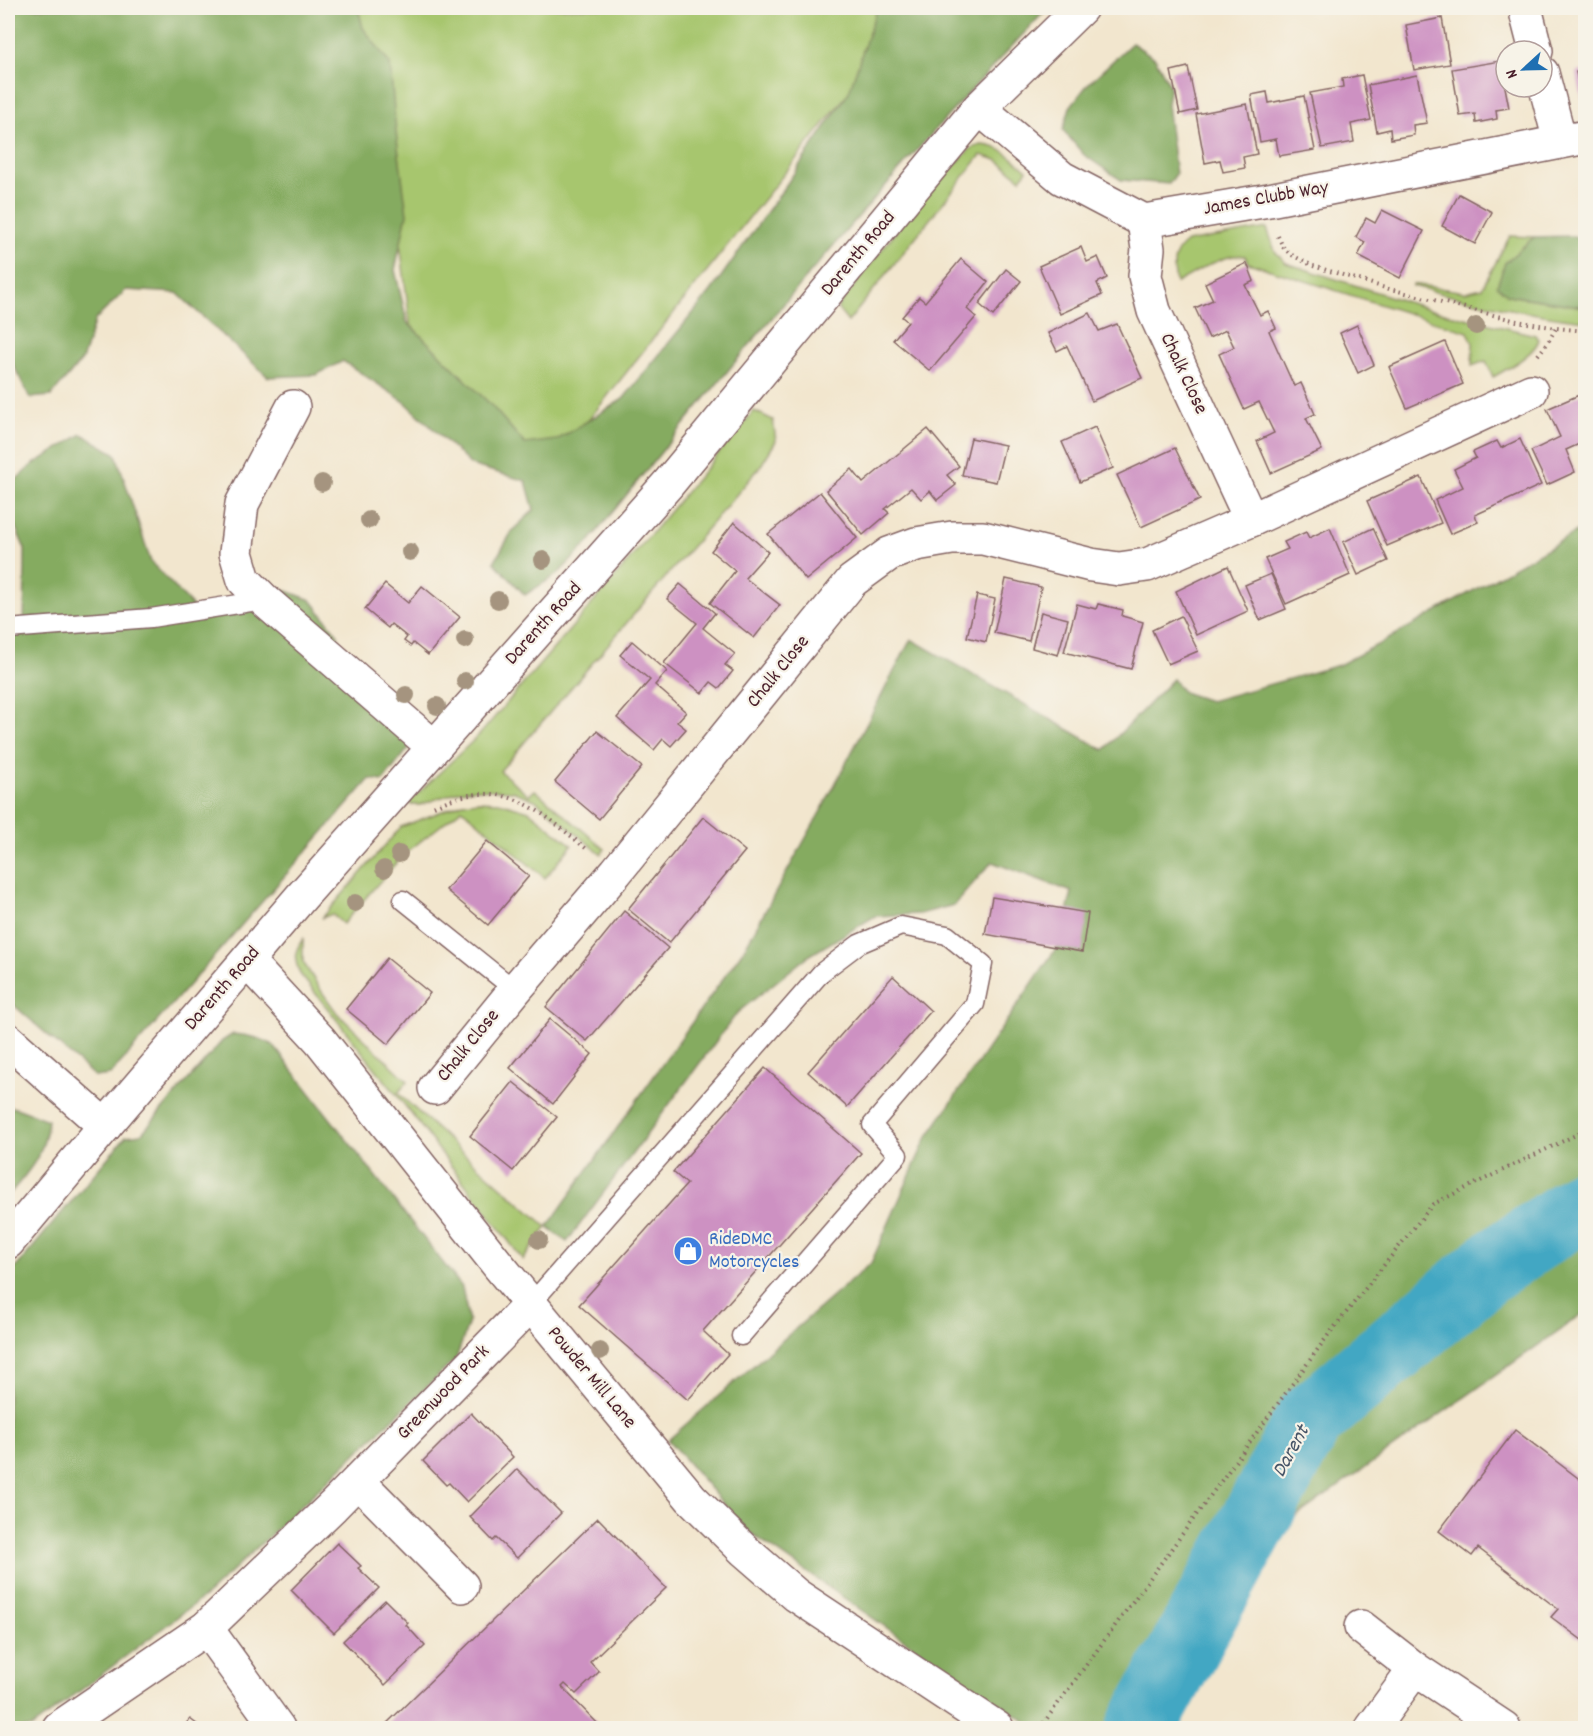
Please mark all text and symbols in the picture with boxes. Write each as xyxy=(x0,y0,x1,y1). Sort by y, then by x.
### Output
north arrow xyxy=(1494,39,1554,99)
text: N xyxy=(1500,66,1525,82)
street label: James Clubb Way xyxy=(1201,174,1332,224)
street label: Darenth Road xyxy=(815,205,903,303)
street label: Chalk Close xyxy=(1152,329,1214,419)
street label: Darenth Road xyxy=(499,576,589,672)
street label: Chalk Close xyxy=(741,629,817,715)
street label: Darenth Road xyxy=(178,941,268,1037)
street label: Chalk Close xyxy=(431,1003,507,1089)
place label: RideDMC Motorcycles xyxy=(709,1226,799,1277)
shop icon: RideDMC Motorcycles xyxy=(672,1235,704,1267)
street label: Powder Mill Lane xyxy=(540,1321,642,1435)
street label: Greenwood Park xyxy=(391,1339,497,1447)
water label: Darent xyxy=(1266,1419,1320,1483)

